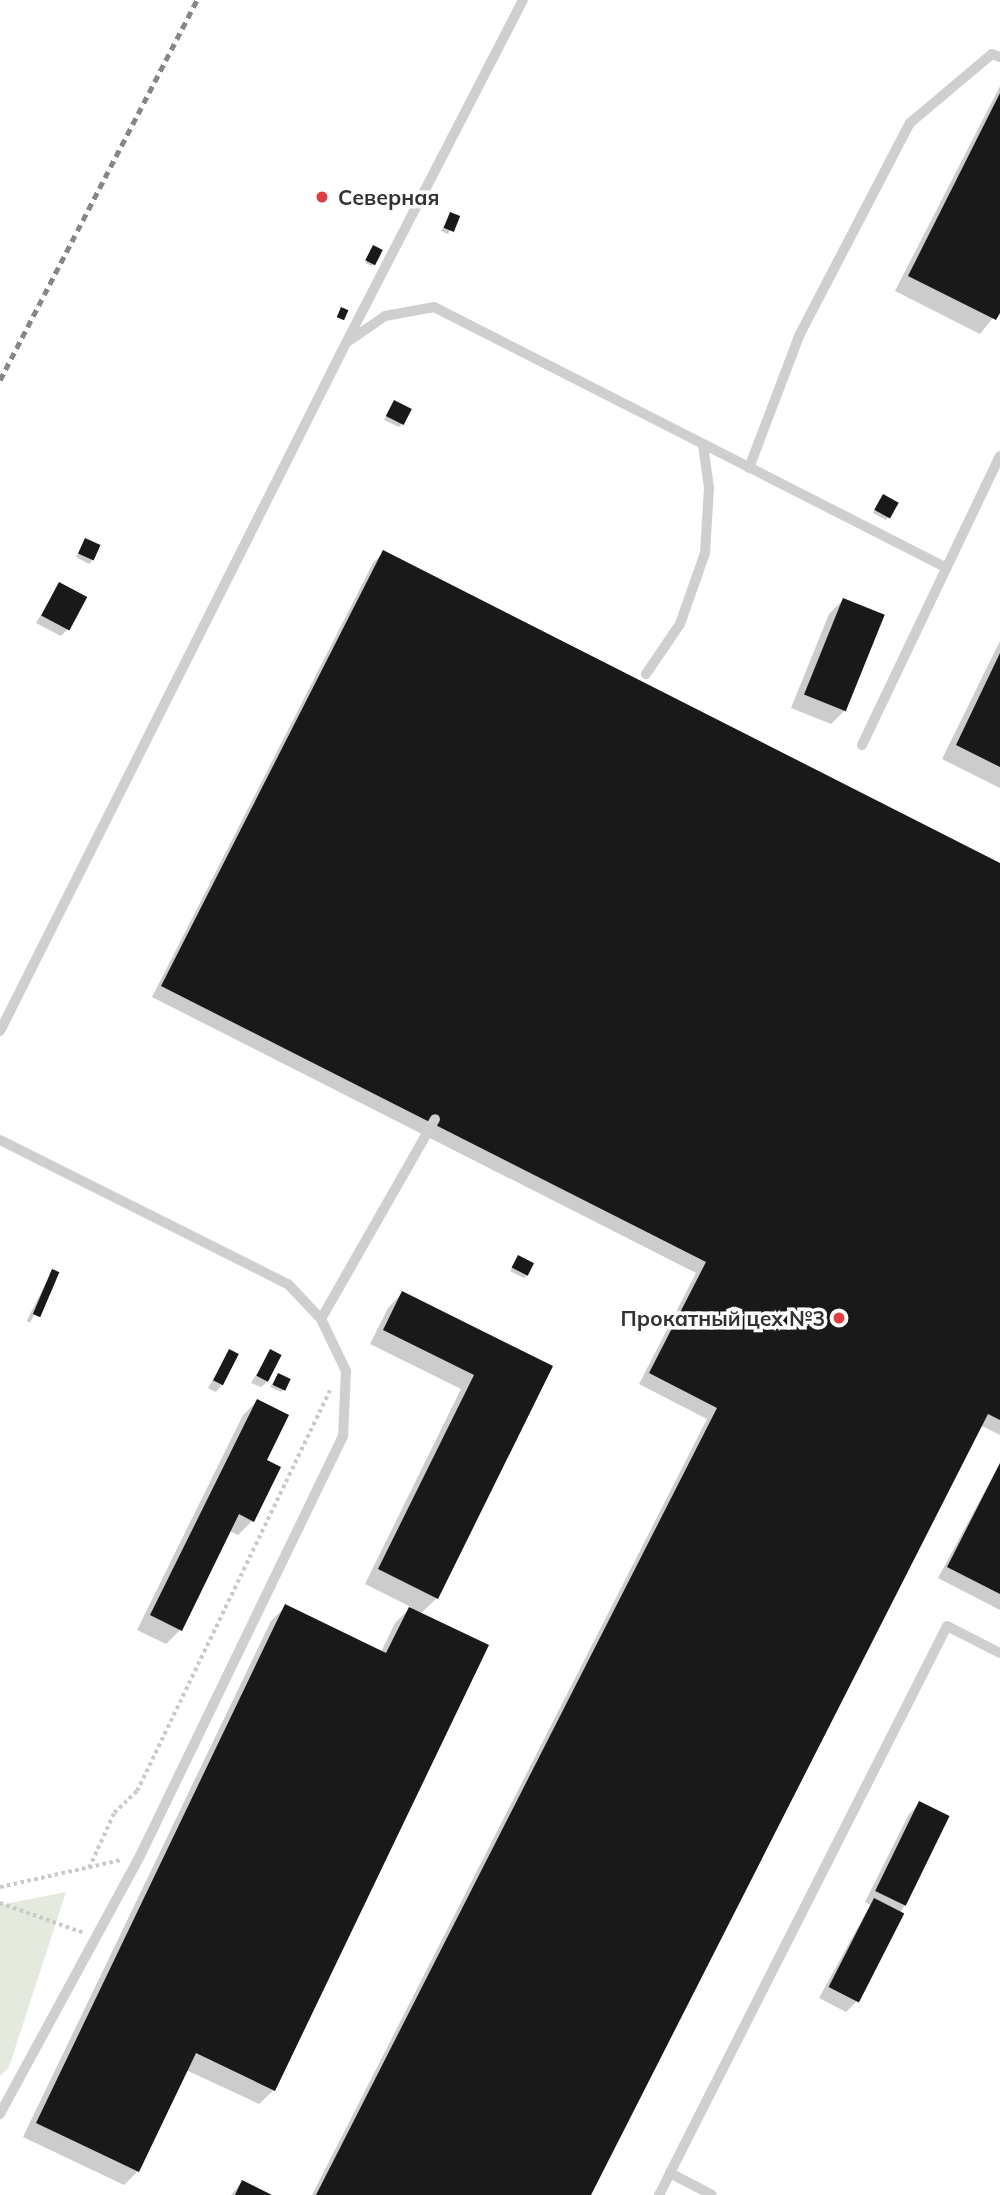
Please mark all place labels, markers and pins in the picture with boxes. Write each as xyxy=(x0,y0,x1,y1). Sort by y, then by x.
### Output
place label: Северная xyxy=(338,184,440,210)
marker: Северная xyxy=(312,187,332,207)
place label: Прокатный цех №3 xyxy=(621,1305,825,1331)
marker: Прокатный цех №3 xyxy=(831,1310,847,1326)

